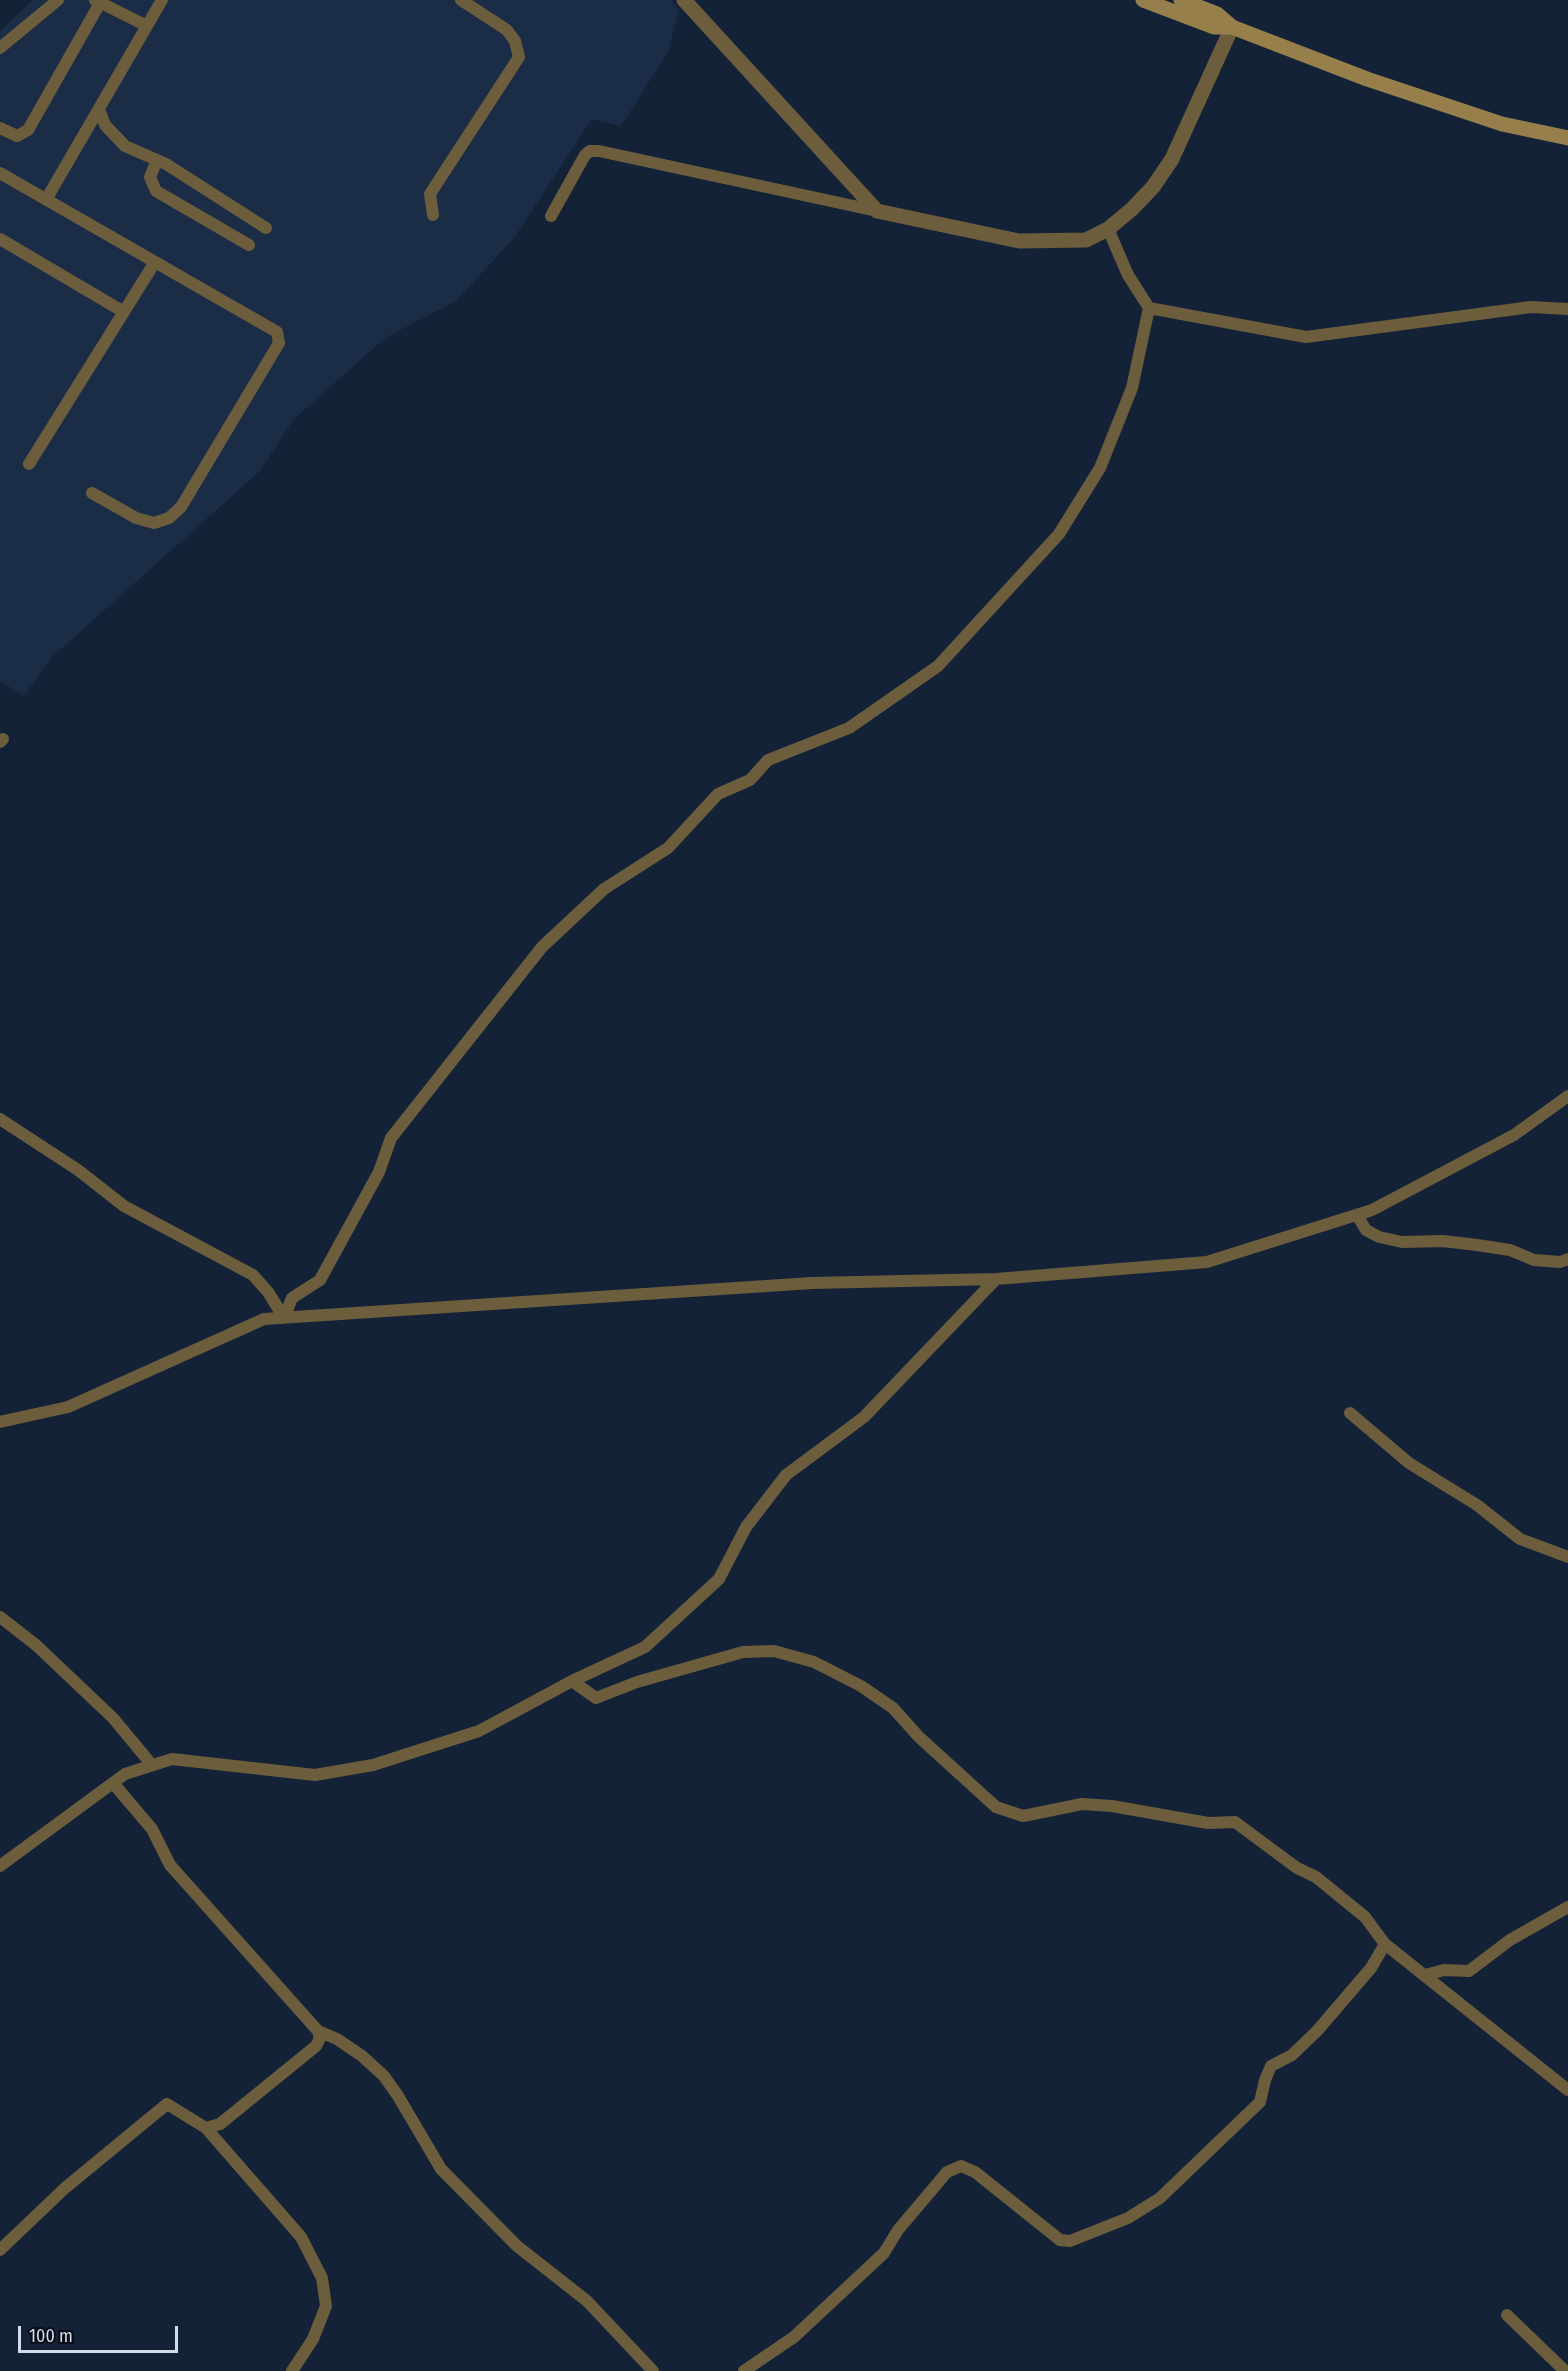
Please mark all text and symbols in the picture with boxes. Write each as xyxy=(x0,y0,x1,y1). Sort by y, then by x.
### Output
scale bar xyxy=(21,2314,182,2352)
text: 100 m xyxy=(29,2325,73,2347)

